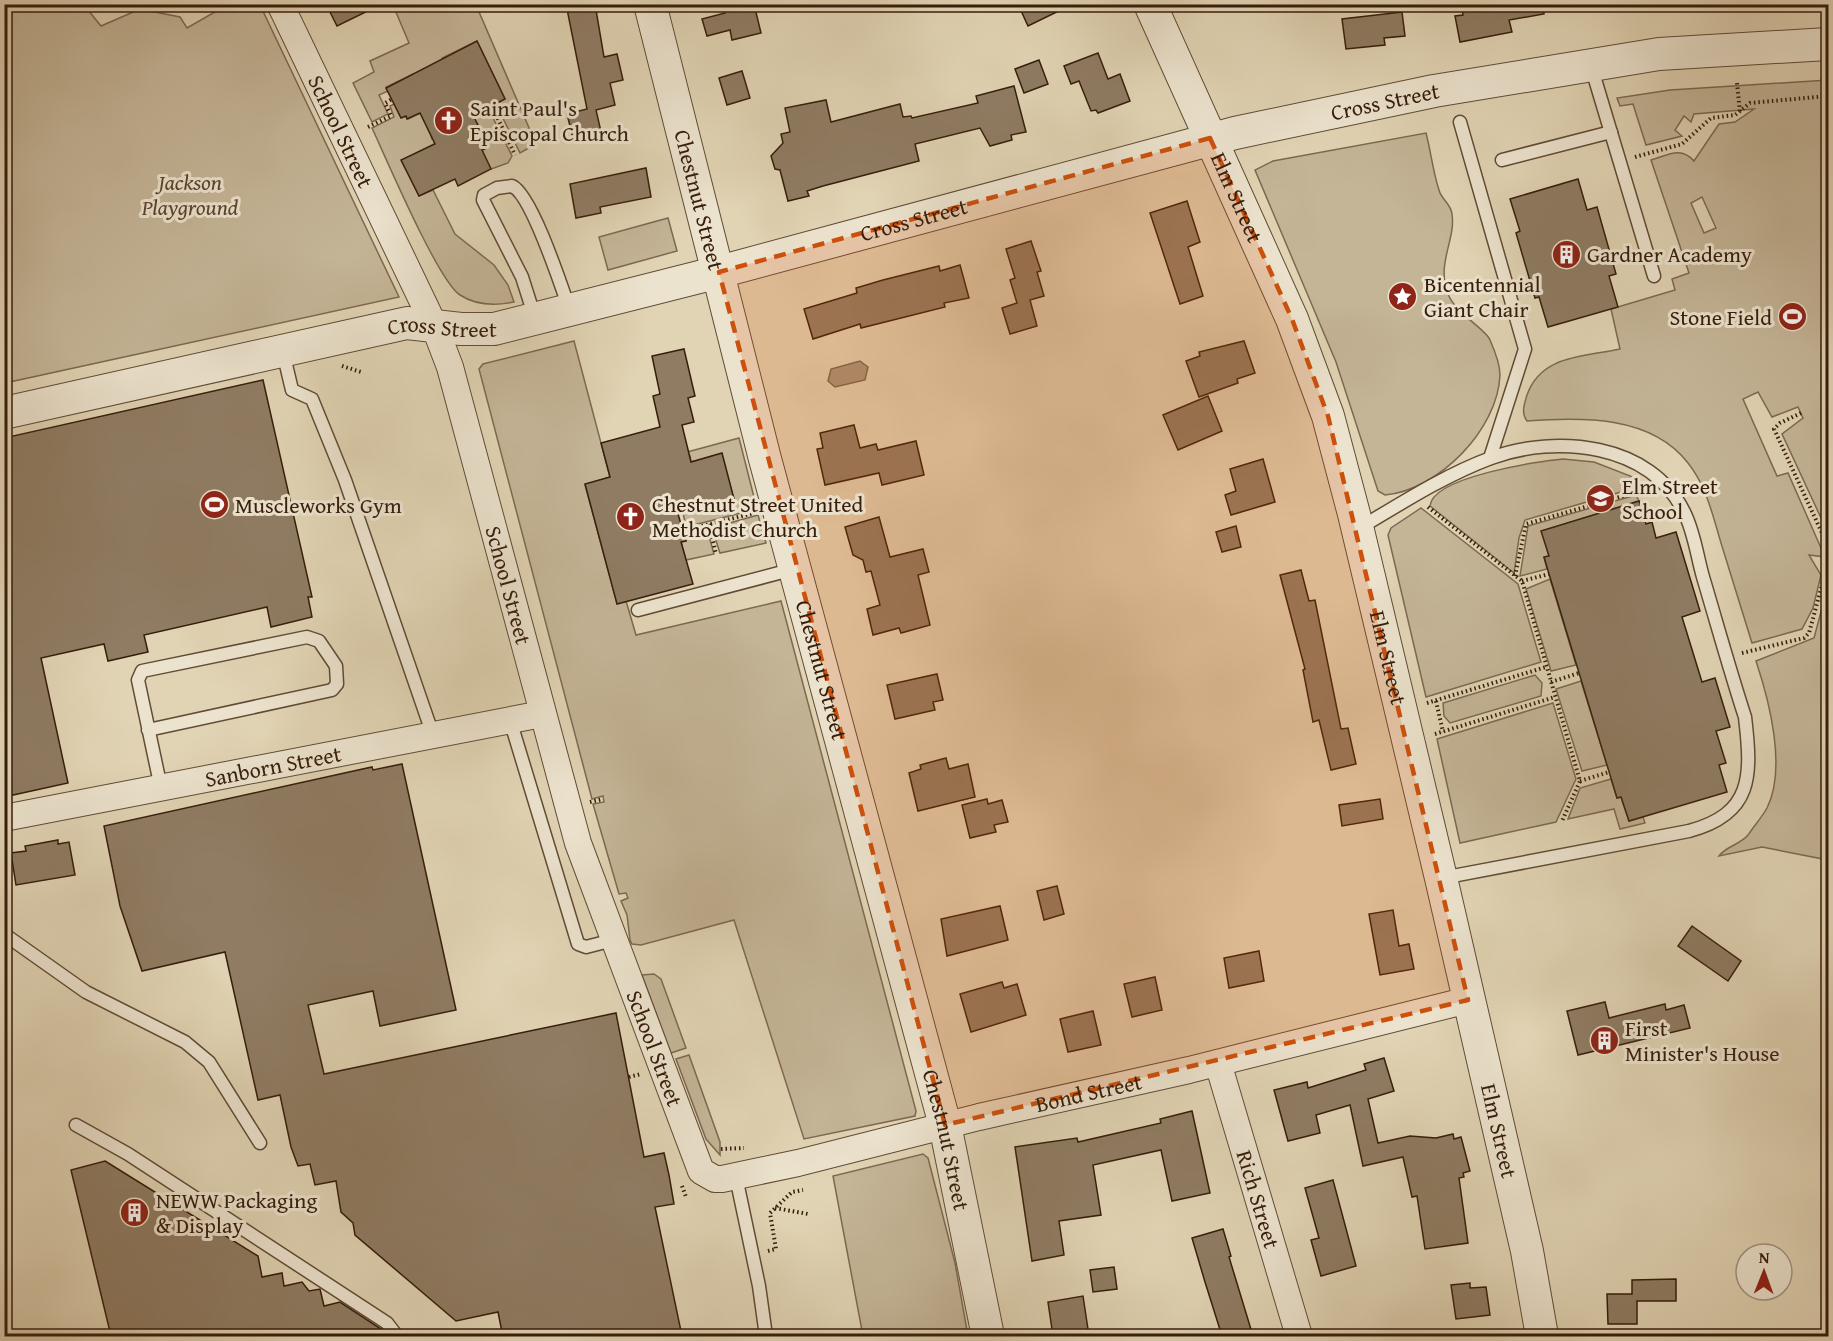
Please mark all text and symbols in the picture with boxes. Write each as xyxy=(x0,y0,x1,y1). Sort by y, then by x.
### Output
street label: School Street xyxy=(300,69,382,193)
street label: Cross Street xyxy=(1328,74,1442,128)
place label: Saint Paul's Episcopal Church xyxy=(470,92,630,149)
church icon: Saint Paul's Episcopal Church xyxy=(433,105,465,137)
street label: Chestnut Street xyxy=(666,126,733,274)
street label: Elm Street xyxy=(1203,147,1272,248)
park label: Jackson Playground xyxy=(141,166,239,223)
street label: Cross Street xyxy=(856,190,971,249)
building icon: Gardner Academy xyxy=(1550,238,1582,270)
place label: Gardner Academy xyxy=(1587,238,1752,270)
place label: Bicentennial Giant Chair xyxy=(1424,268,1541,325)
place icon: Bicentennial Giant Chair xyxy=(1387,281,1419,313)
place label: Stone Field xyxy=(1670,301,1772,333)
sports icon: Stone Field xyxy=(1777,301,1809,333)
street label: Cross Street xyxy=(384,307,497,345)
place label: Elm Street School xyxy=(1622,470,1718,527)
school or university icon: Elm Street School xyxy=(1585,483,1617,515)
place label: Chestnut Street United Methodist Church xyxy=(652,488,864,545)
sports icon: Muscleworks Gym xyxy=(198,489,230,521)
place label: Muscleworks Gym xyxy=(235,489,402,521)
church icon: Chestnut Street United Methodist Church xyxy=(615,501,647,533)
street label: School Street xyxy=(477,522,540,648)
street label: Chestnut Street xyxy=(788,597,856,744)
street label: Elm Street xyxy=(1362,607,1415,708)
street label: Sanborn Street xyxy=(202,737,344,795)
street label: School Street xyxy=(619,986,691,1111)
place label: First Minister's House xyxy=(1625,1012,1780,1069)
building icon: First Minister's House xyxy=(1588,1025,1620,1057)
street label: Bond Street xyxy=(1032,1065,1145,1120)
street label: Chestnut Street xyxy=(915,1066,978,1213)
street label: Elm Street xyxy=(1473,1080,1526,1181)
street label: Rich Street xyxy=(1229,1146,1288,1252)
place label: NEWW Packaging & Display xyxy=(156,1184,317,1241)
building icon: NEWW Packaging & Display xyxy=(119,1197,151,1229)
north arrow xyxy=(1734,1242,1794,1302)
text: N xyxy=(1759,1245,1770,1269)

